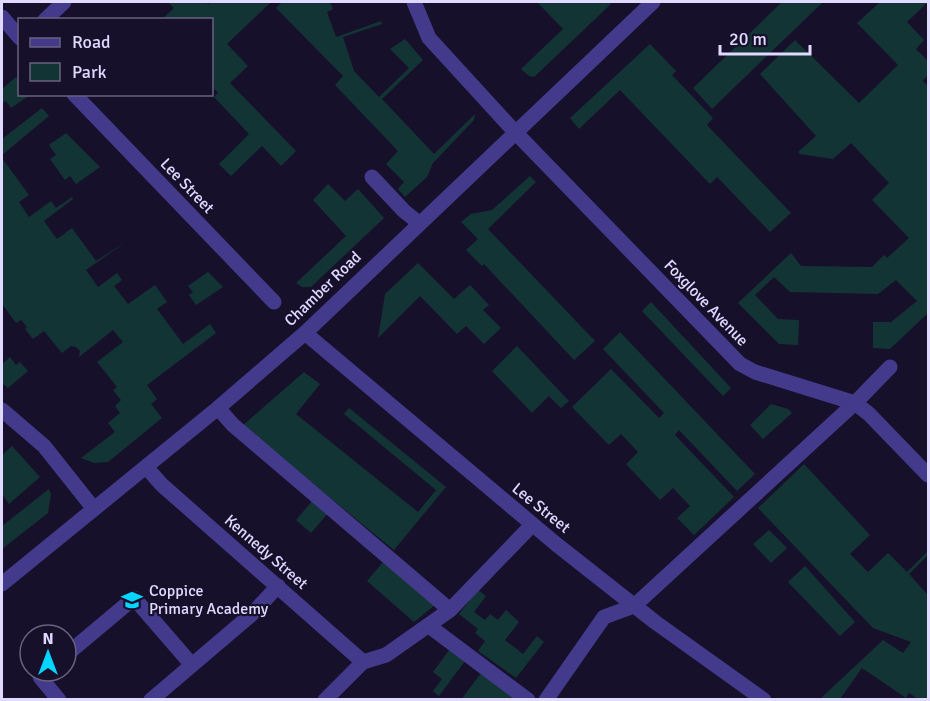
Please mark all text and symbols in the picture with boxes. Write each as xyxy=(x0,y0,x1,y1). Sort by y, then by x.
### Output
legend xyxy=(18,18,213,96)
scale bar xyxy=(720,18,810,56)
text: 20 m xyxy=(729,28,767,50)
text: Road xyxy=(72,31,111,53)
text: Park xyxy=(72,61,107,83)
street label: Lee Street xyxy=(156,154,218,218)
street label: Chamber Road xyxy=(280,247,366,331)
street label: Foxglove Avenue xyxy=(660,255,752,351)
street label: Lee Street xyxy=(508,478,574,538)
street label: Kennedy Street xyxy=(220,510,312,594)
place label: Coppice Primary Academy xyxy=(149,581,269,619)
school or university icon: Coppice Primary Academy xyxy=(120,588,144,612)
north arrow xyxy=(18,623,78,683)
text: N xyxy=(42,629,54,649)

